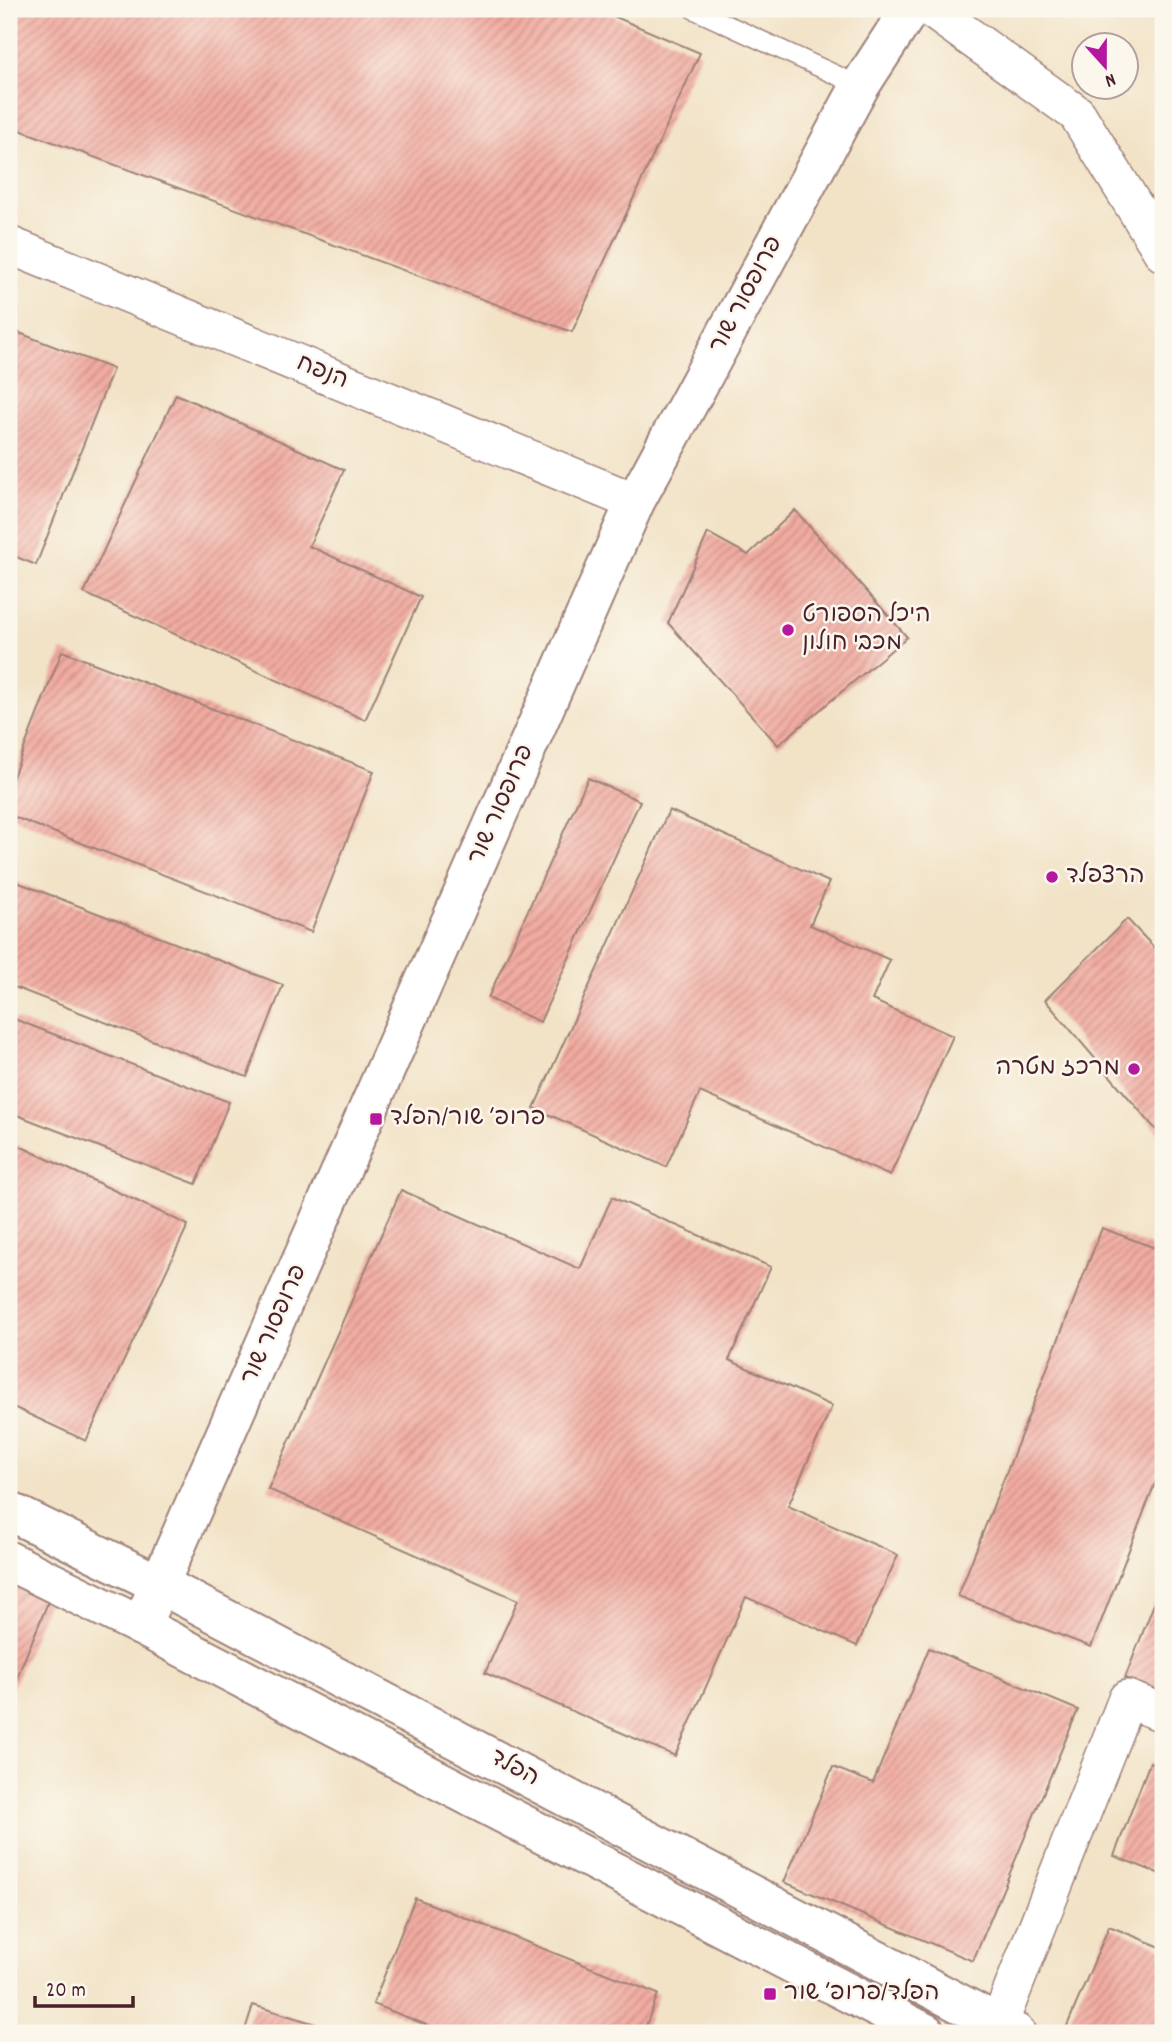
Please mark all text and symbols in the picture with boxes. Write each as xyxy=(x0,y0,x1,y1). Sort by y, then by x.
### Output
north arrow xyxy=(1070,32,1140,102)
text: N xyxy=(1101,64,1119,93)
street label: פרופסור שור xyxy=(702,230,792,360)
street label: הנפח xyxy=(291,347,353,399)
place label: היכל הספורט מכבי חולון xyxy=(802,599,931,661)
marker: היכל הספורט מכבי חולון xyxy=(780,622,796,638)
street label: פרופסור שור xyxy=(460,740,544,870)
place label: הרצפלד xyxy=(1066,860,1145,894)
marker: הרצפלד xyxy=(1044,869,1060,885)
place label: מרכז מטרה xyxy=(996,1052,1120,1086)
marker: מרכז מטרה xyxy=(1126,1061,1142,1077)
place label: פרופ׳ שור/הפלד xyxy=(390,1102,545,1136)
marker: פרופ׳ שור/הפלד xyxy=(368,1111,384,1127)
street label: פרופסור שור xyxy=(233,1260,317,1390)
street label: הפלד xyxy=(483,1742,545,1796)
scale bar xyxy=(35,1965,133,2009)
text: 20 m xyxy=(46,1977,86,2007)
place label: הפלד/פרופ׳ שור xyxy=(784,1977,939,2011)
marker: הפלד/פרופ׳ שור xyxy=(762,1986,778,2002)

